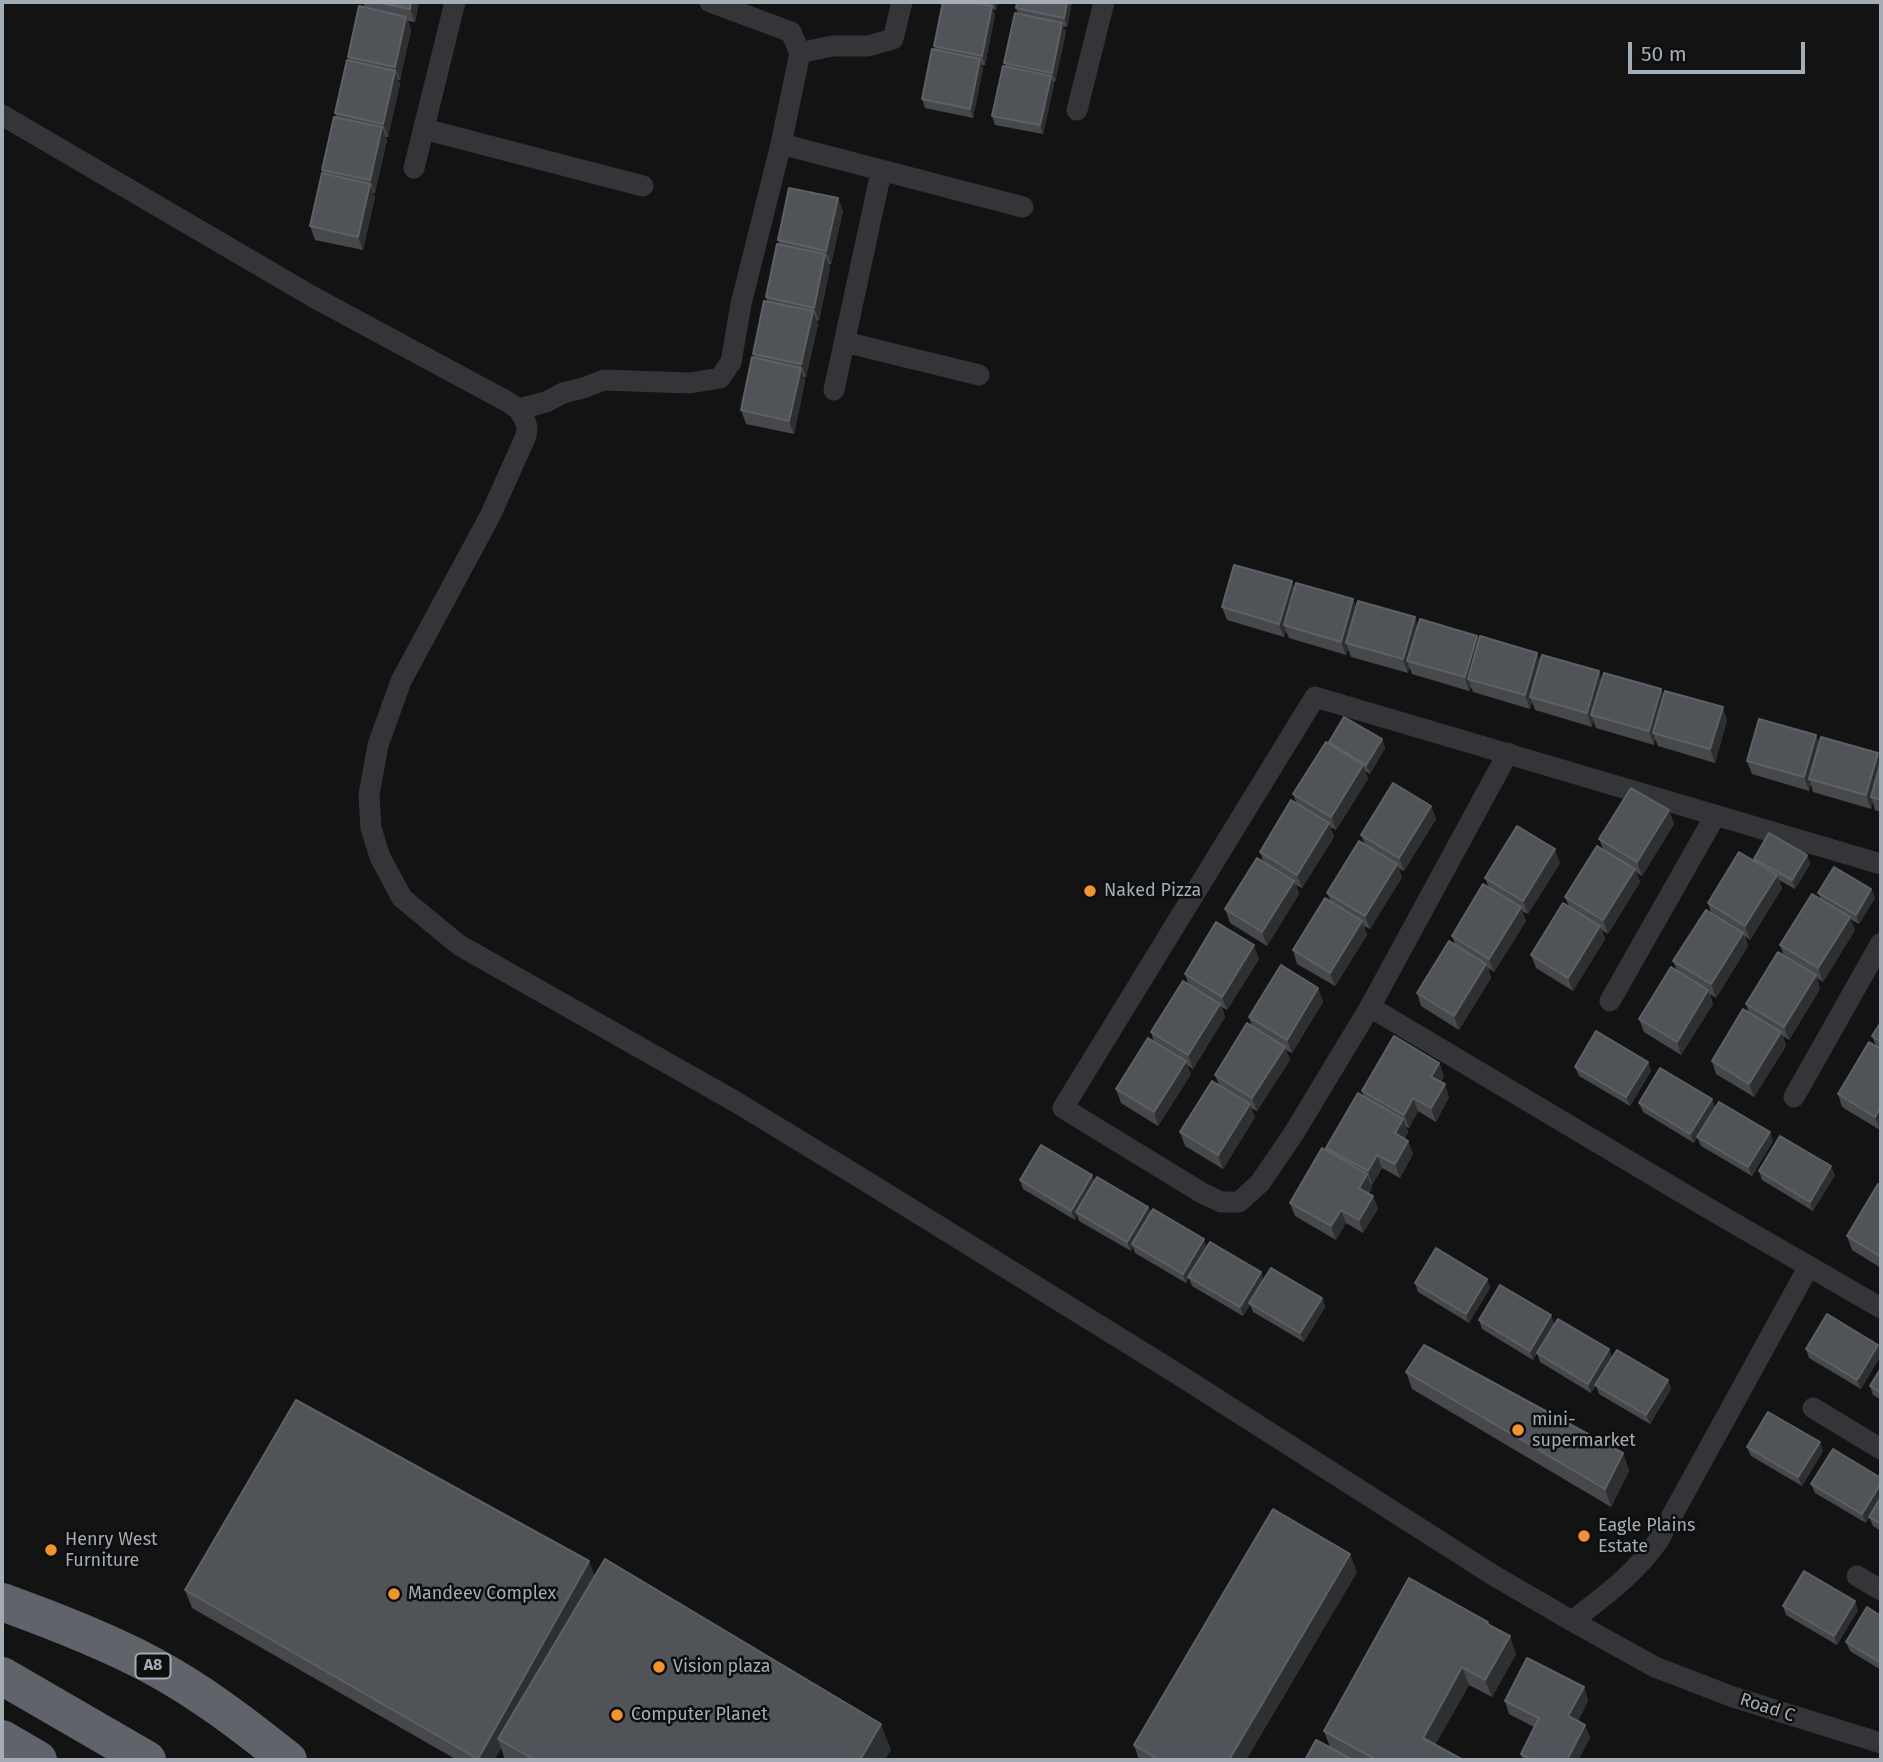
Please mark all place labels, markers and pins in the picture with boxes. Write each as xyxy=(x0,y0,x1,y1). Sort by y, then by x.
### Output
place label: Naked Pizza xyxy=(1104,880,1201,902)
marker: Naked Pizza xyxy=(1082,883,1098,899)
place label: mini- supermarket xyxy=(1532,1409,1636,1452)
marker: mini- supermarket xyxy=(1510,1422,1526,1438)
place label: Eagle Plains Estate xyxy=(1598,1515,1695,1558)
marker: Eagle Plains Estate xyxy=(1576,1528,1592,1544)
place label: Henry West Furniture xyxy=(65,1529,158,1572)
marker: Henry West Furniture xyxy=(43,1542,59,1558)
place label: Mandeev Complex xyxy=(408,1583,556,1605)
marker: Mandeev Complex xyxy=(386,1586,402,1602)
place label: Vision plaza xyxy=(673,1656,770,1678)
marker: Vision plaza xyxy=(651,1659,667,1675)
place label: Computer Planet xyxy=(631,1704,768,1726)
marker: Computer Planet xyxy=(609,1707,625,1723)

